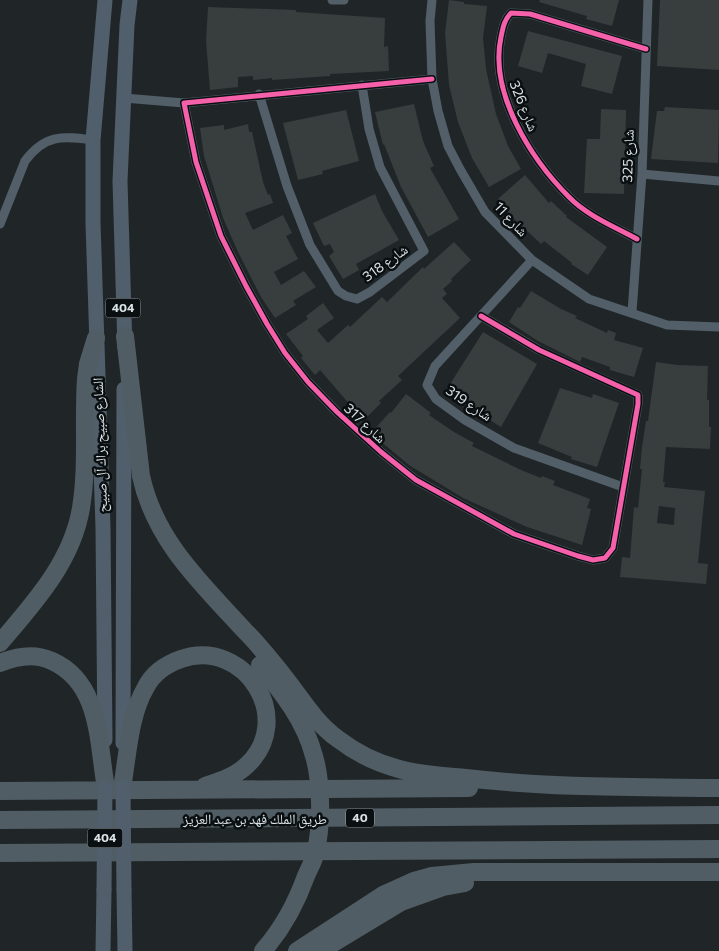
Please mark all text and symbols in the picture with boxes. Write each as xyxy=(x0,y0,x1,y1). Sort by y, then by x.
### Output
street label: شارع 326 xyxy=(505,78,542,135)
street label: شارع 325 xyxy=(618,129,639,183)
street label: شارع 11 xyxy=(490,198,532,241)
street label: شارع 318 xyxy=(359,241,412,286)
road number: 404 xyxy=(106,298,140,318)
street label: الشارع صبيح براك آل صبيح xyxy=(89,377,112,513)
street label: شارع 319 xyxy=(442,381,495,426)
street label: شارع 317 xyxy=(340,399,390,448)
road number: 40 xyxy=(346,808,374,828)
street label: طريق الملك فهد بن عبد العزيز xyxy=(182,810,327,829)
road number: 404 xyxy=(88,828,122,848)

